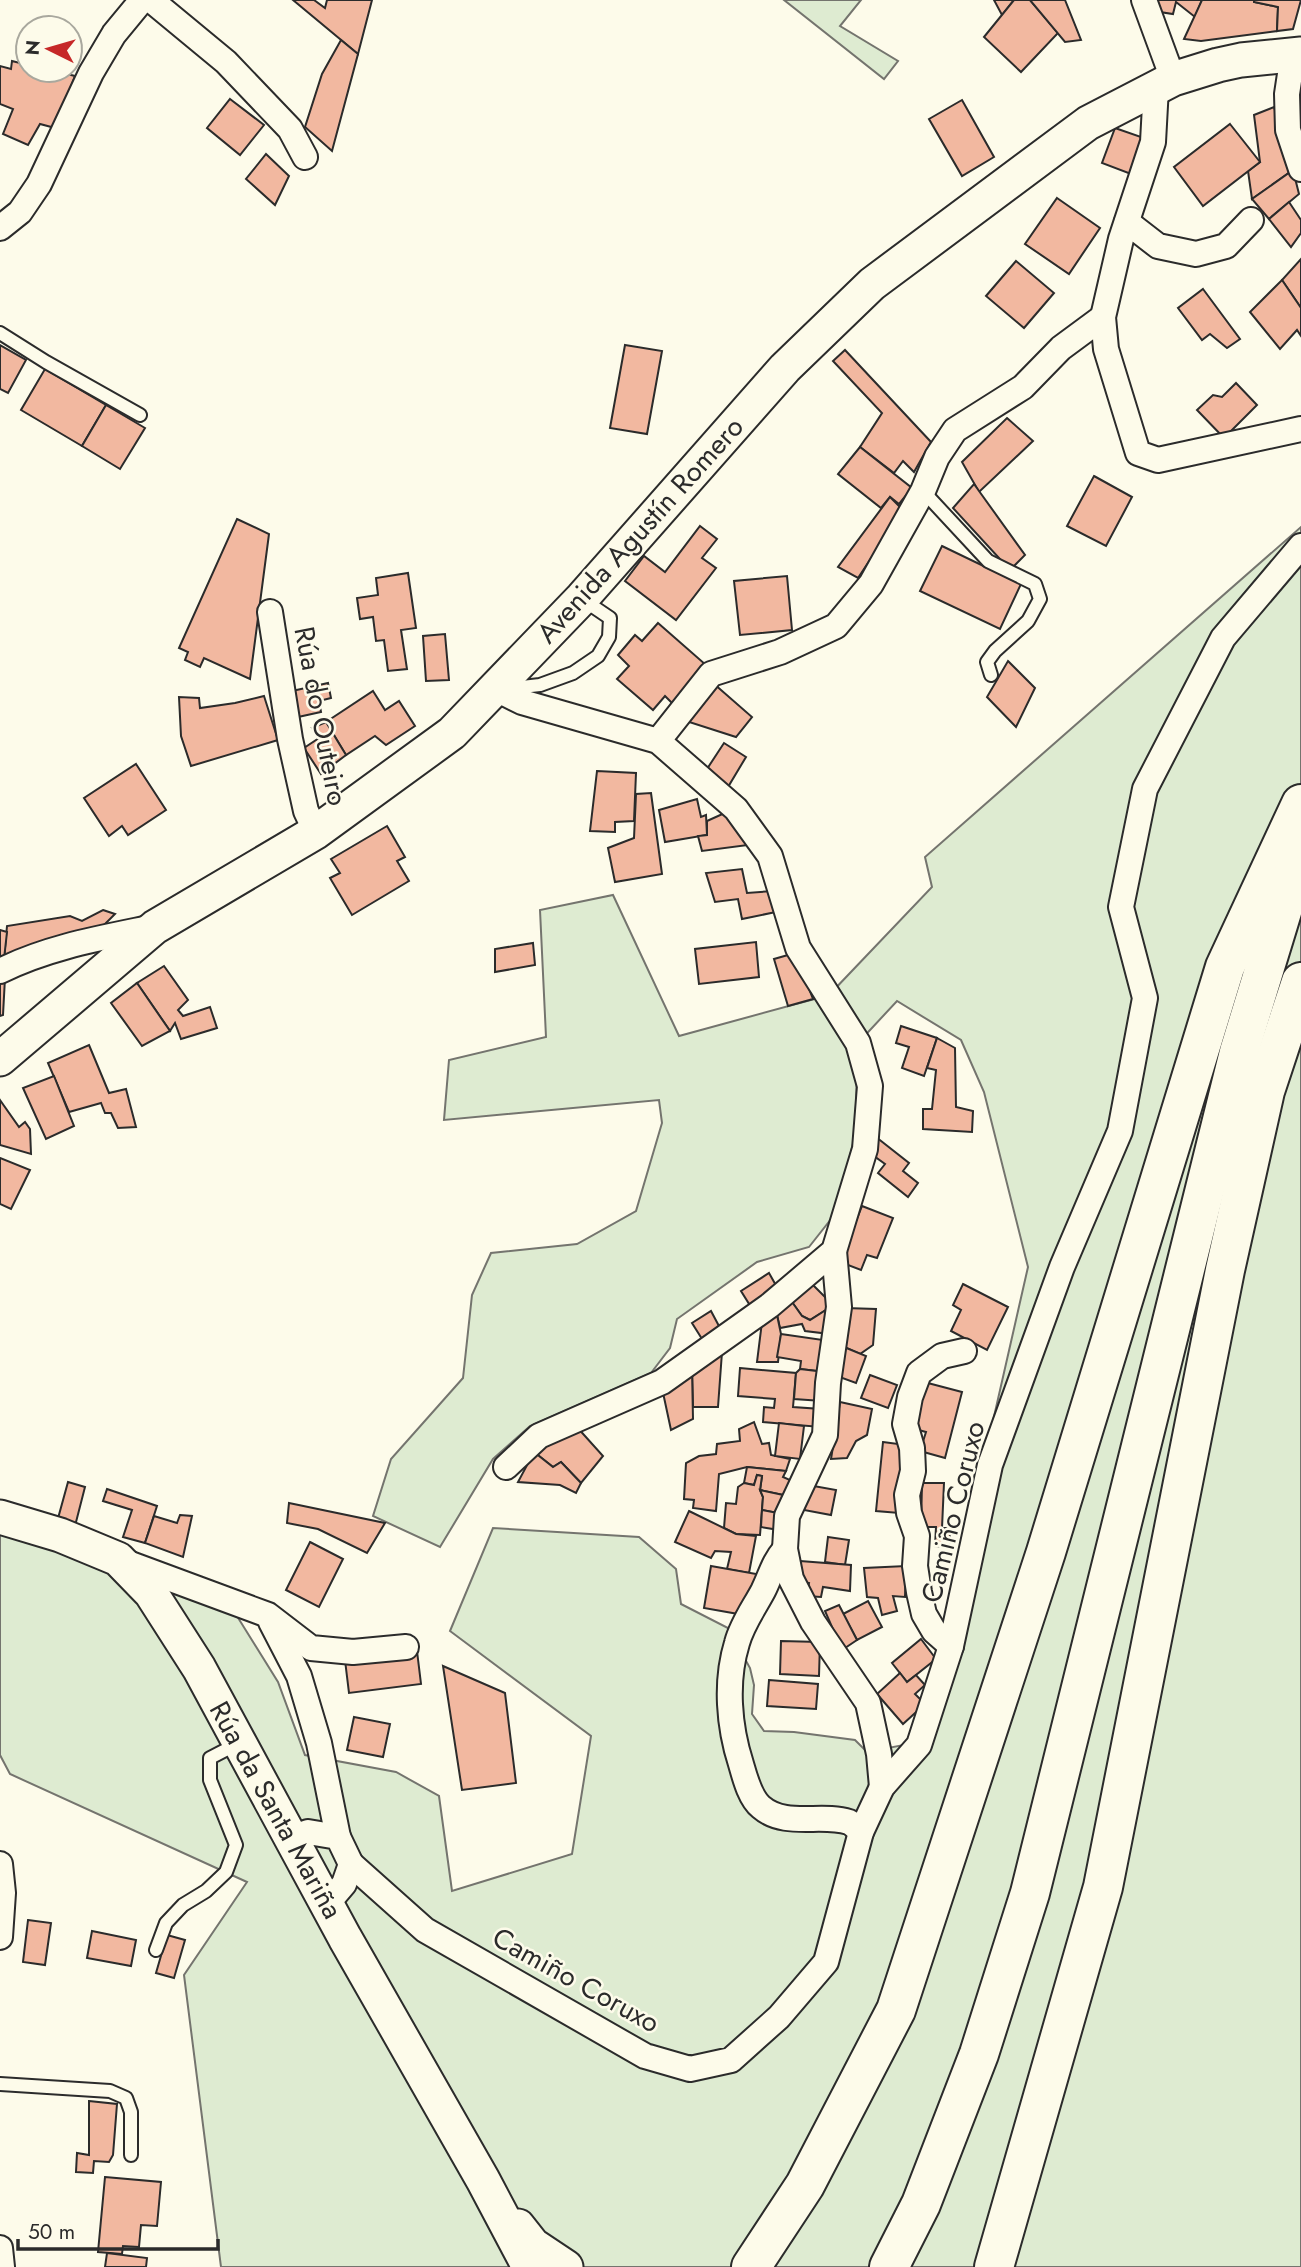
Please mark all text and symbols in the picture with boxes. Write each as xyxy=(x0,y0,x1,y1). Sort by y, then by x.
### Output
north arrow xyxy=(14,14,84,84)
text: N xyxy=(18,39,47,56)
street label: Avenida Agustín Romero xyxy=(527,408,753,652)
street label: Rúa do Outeiro xyxy=(284,623,358,809)
street label: Camiño Coruxo xyxy=(911,1417,995,1607)
street label: Rúa da Santa Mariña xyxy=(199,1694,353,1926)
street label: Camiño Coruxo xyxy=(485,1917,667,2043)
scale bar xyxy=(18,2208,217,2252)
text: 50 m xyxy=(28,2217,75,2247)

